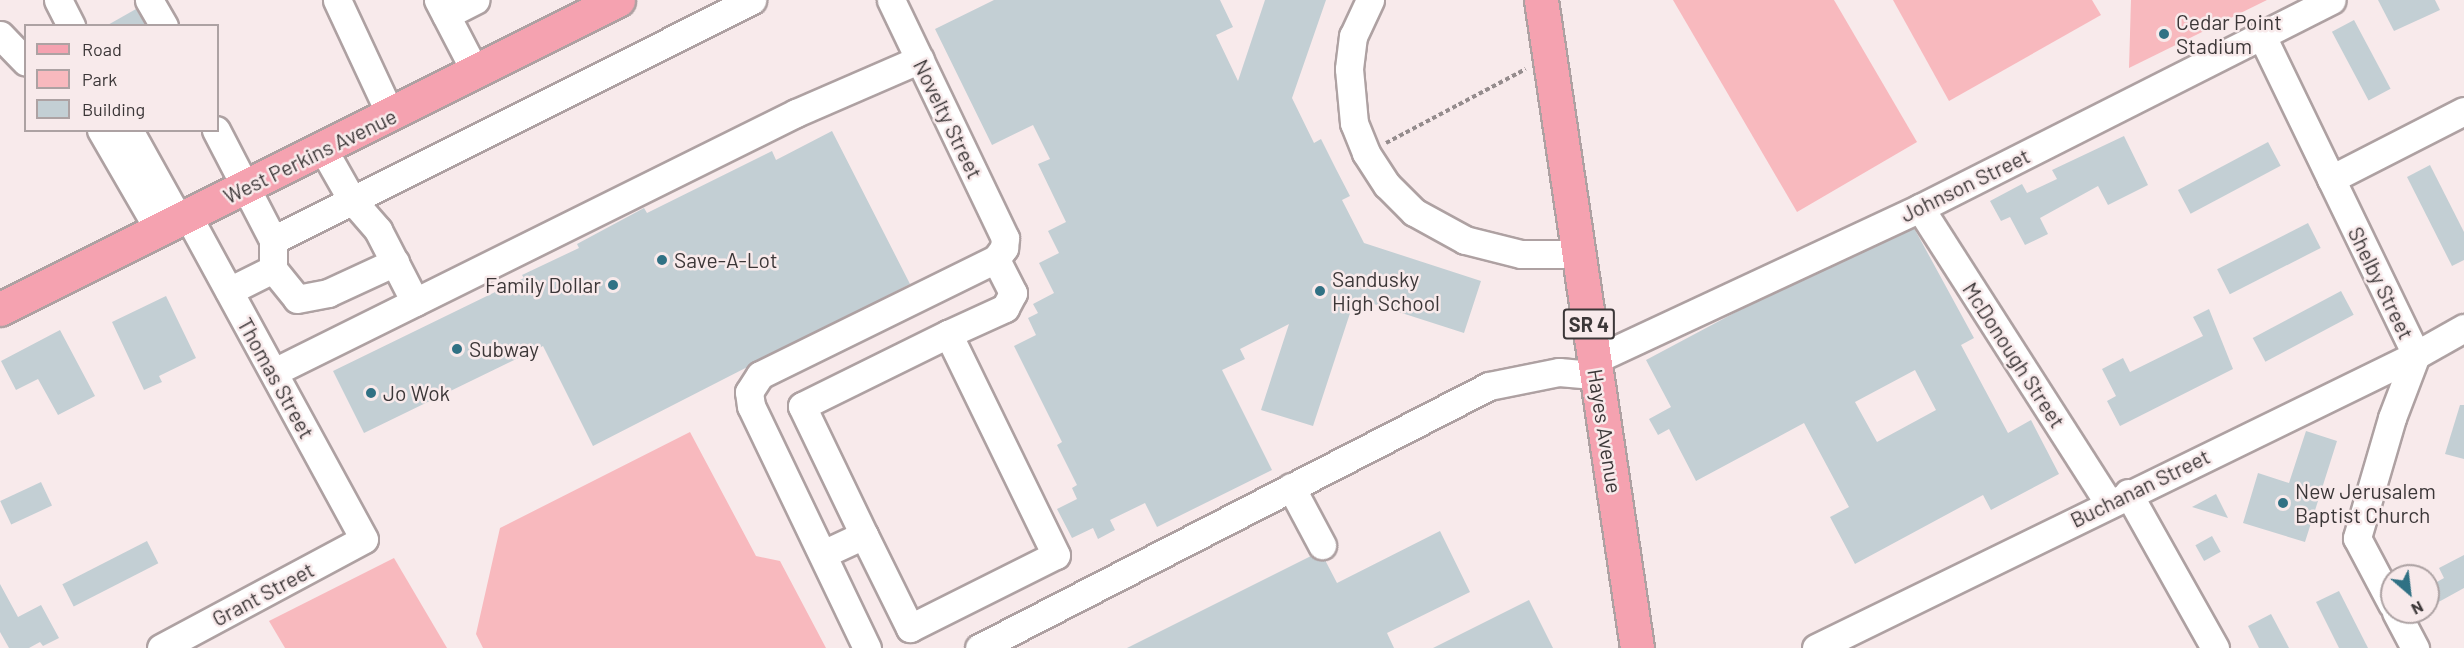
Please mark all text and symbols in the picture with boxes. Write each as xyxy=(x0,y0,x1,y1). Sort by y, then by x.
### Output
place label: Cedar Point Stadium xyxy=(2176,9,2282,59)
legend xyxy=(24,24,219,132)
marker: Cedar Point Stadium xyxy=(2157,27,2171,41)
text: Road xyxy=(82,38,122,60)
street label: Novelty Street xyxy=(908,55,988,183)
text: Park xyxy=(82,68,117,90)
text: Building xyxy=(82,98,145,120)
street label: West Perkins Avenue xyxy=(219,103,401,209)
street label: Johnson Street xyxy=(1896,143,2034,227)
street label: Shelby Street xyxy=(2343,223,2419,343)
place label: Save-A-Lot xyxy=(674,247,778,273)
marker: Save-A-Lot xyxy=(655,253,669,267)
place label: Sandusky High School xyxy=(1332,266,1440,316)
place label: Family Dollar xyxy=(485,272,601,298)
marker: Family Dollar xyxy=(606,278,620,292)
street label: McDonough Street xyxy=(1958,278,2070,432)
marker: Sandusky High School xyxy=(1313,284,1327,298)
road number: SR 4 xyxy=(1562,307,1616,341)
street label: Thomas Street xyxy=(232,313,320,443)
place label: Subway xyxy=(469,336,539,362)
marker: Subway xyxy=(450,342,464,356)
street label: Hayes Avenue xyxy=(1583,367,1627,495)
place label: Jo Wok xyxy=(383,380,450,406)
marker: Jo Wok xyxy=(364,386,378,400)
street label: Buchanan Street xyxy=(2066,443,2214,533)
place label: New Jerusalem Baptist Church xyxy=(2295,478,2436,528)
marker: New Jerusalem Baptist Church xyxy=(2276,496,2290,510)
street label: Grant Street xyxy=(208,557,318,631)
north arrow xyxy=(2380,564,2440,624)
text: N xyxy=(2409,598,2427,619)

